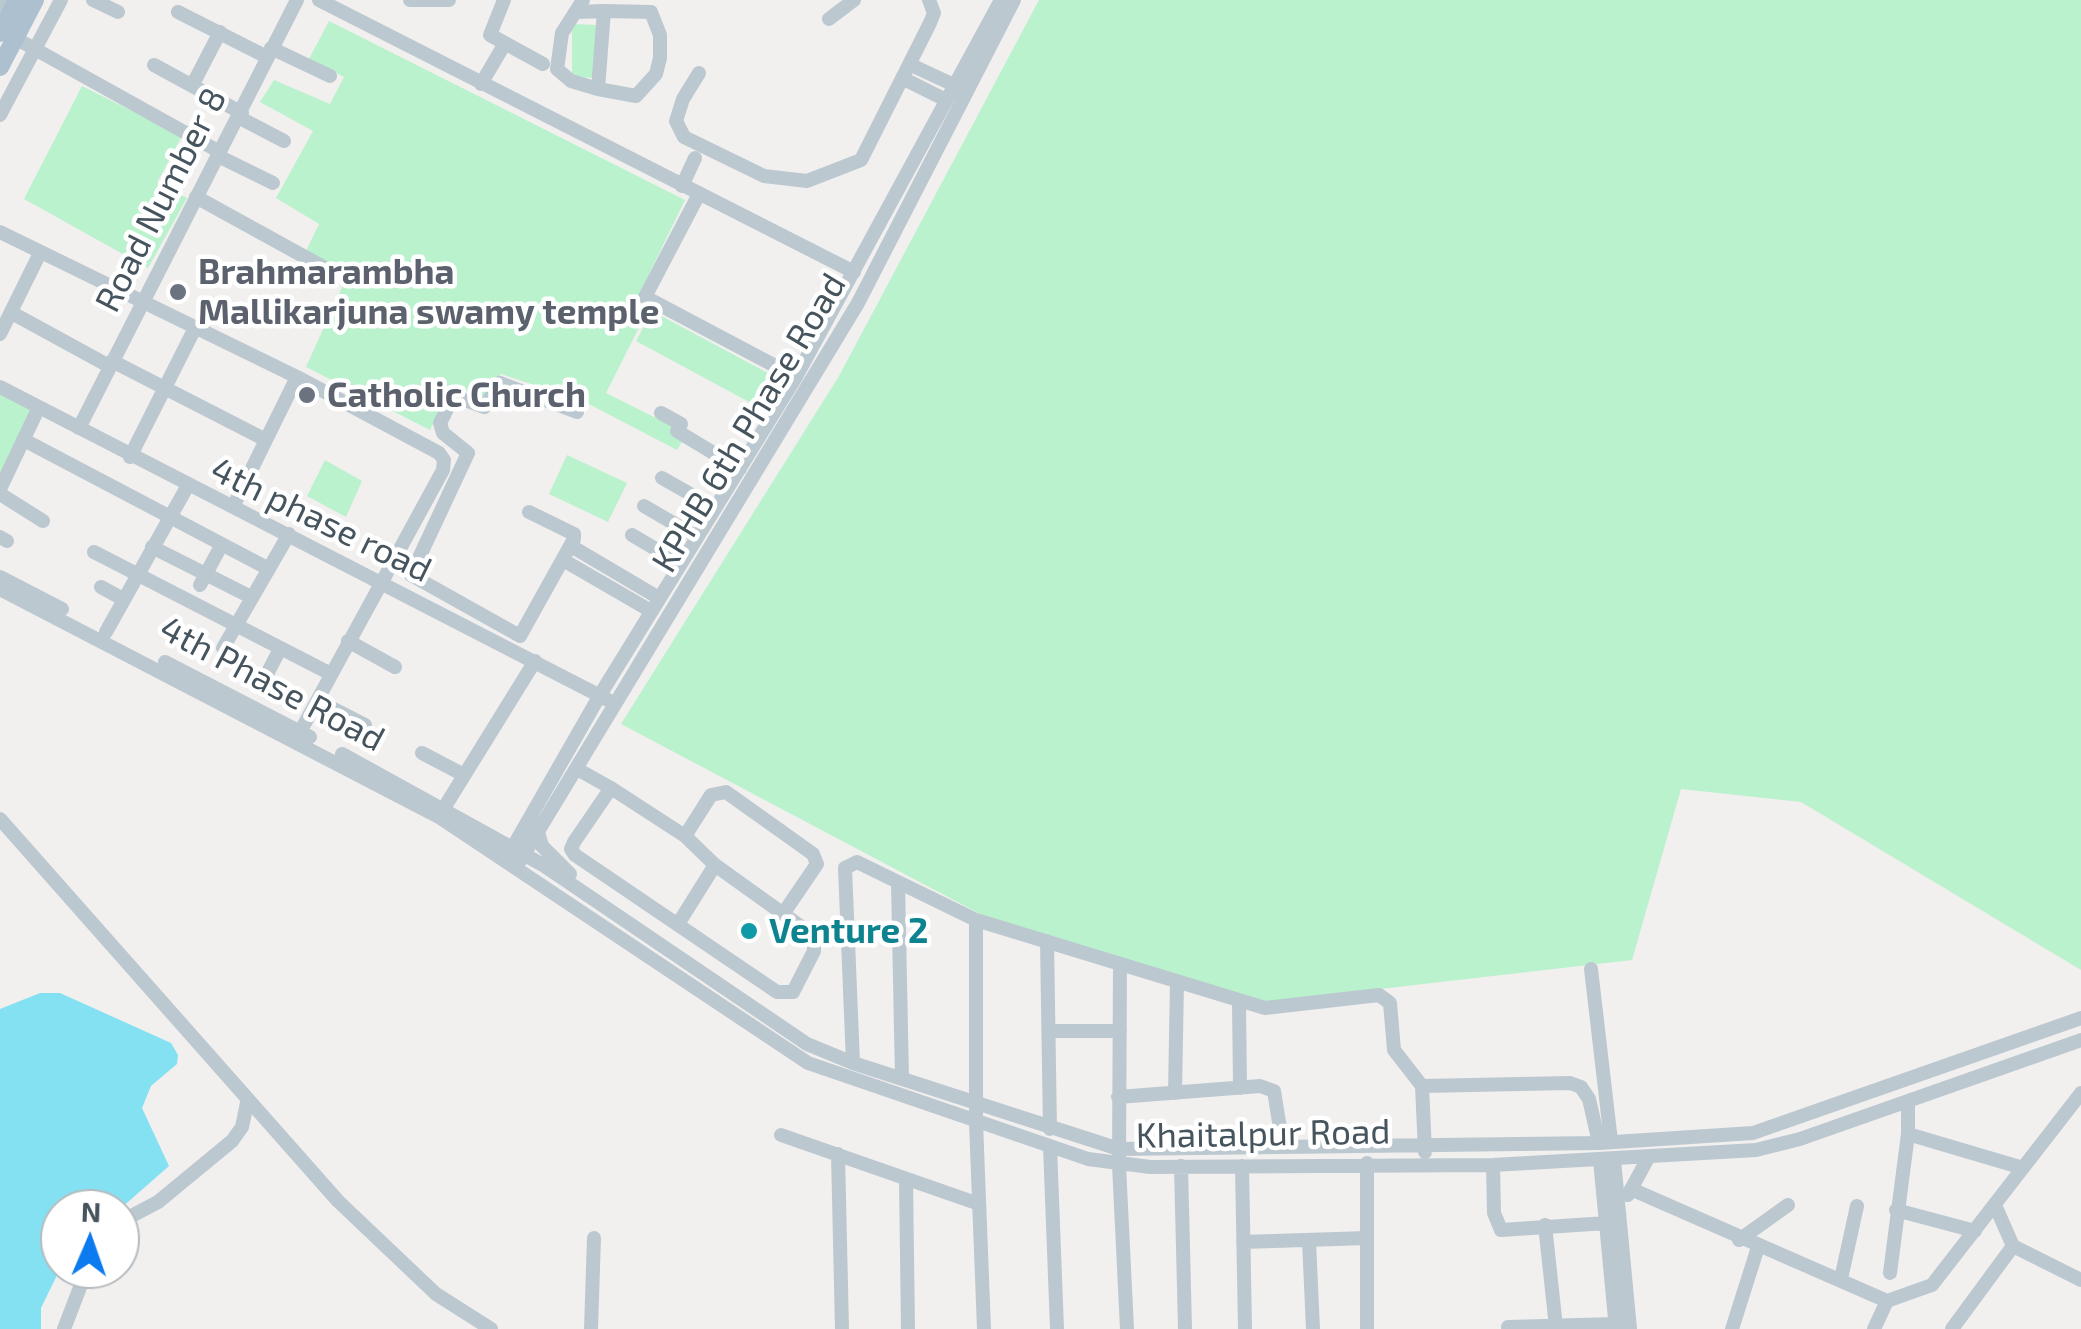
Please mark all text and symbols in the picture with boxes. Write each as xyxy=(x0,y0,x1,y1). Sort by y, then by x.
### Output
street label: Road Number 8 xyxy=(87,81,235,319)
place label: Brahmarambha Mallikarjuna swamy temple xyxy=(198,251,660,333)
street label: KPHB 6th Phase Road xyxy=(643,266,855,580)
marker: Brahmarambha Mallikarjuna swamy temple xyxy=(167,281,189,303)
place label: Catholic Church xyxy=(327,374,586,416)
marker: Catholic Church xyxy=(296,384,318,406)
street label: 4th phase road xyxy=(204,449,438,591)
street label: 4th Phase Road xyxy=(153,607,391,761)
place label: Venture 2 xyxy=(769,910,928,952)
marker: Venture 2 xyxy=(738,920,760,942)
street label: Khaitalpur Road xyxy=(1135,1111,1391,1157)
north arrow xyxy=(40,1189,140,1289)
text: N xyxy=(80,1194,102,1228)

